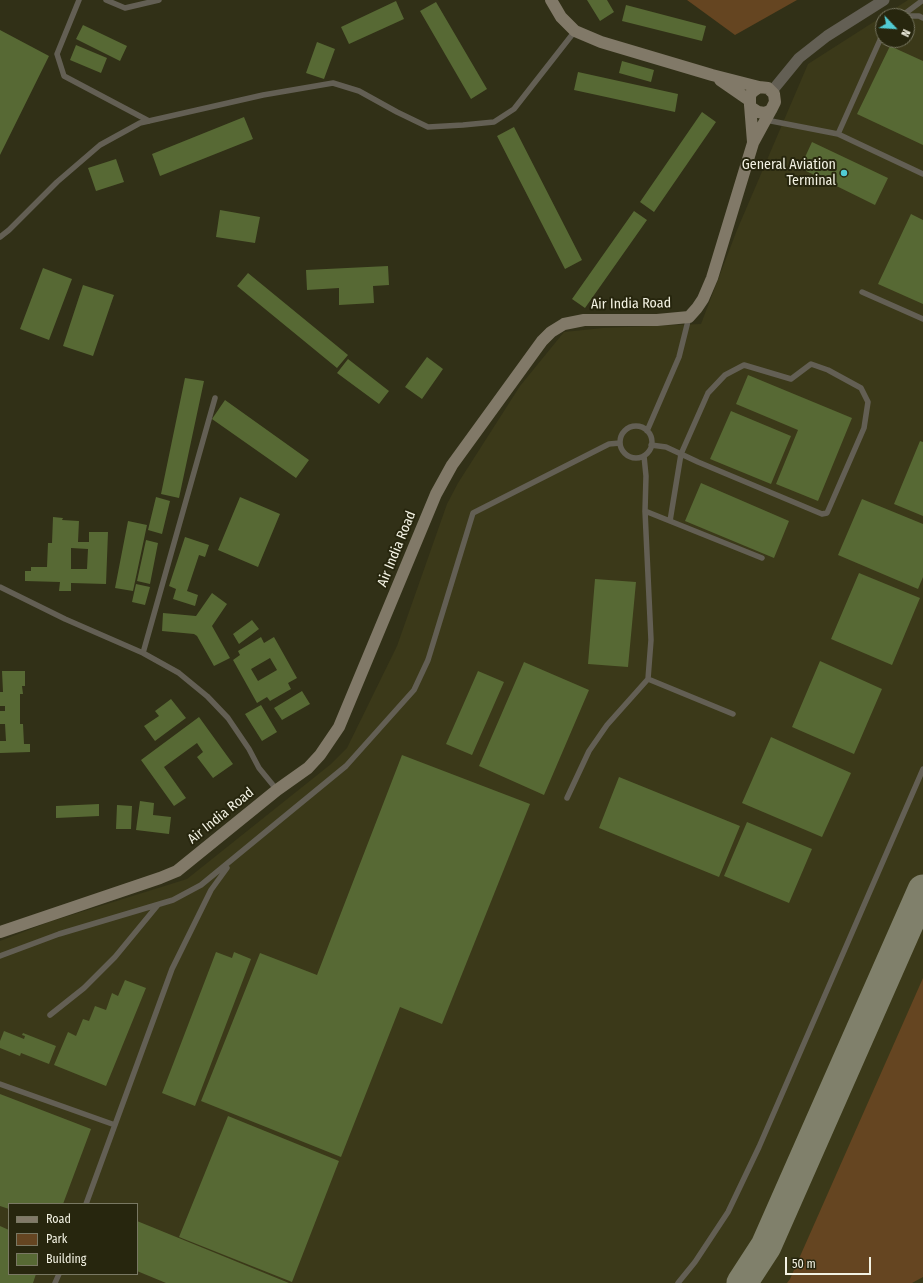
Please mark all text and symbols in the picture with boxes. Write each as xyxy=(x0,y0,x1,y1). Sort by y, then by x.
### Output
north arrow xyxy=(875,8,915,48)
text: N xyxy=(898,27,913,39)
place label: General Aviation Terminal xyxy=(742,157,836,190)
marker: General Aviation Terminal xyxy=(839,168,849,178)
street label: Air India Road xyxy=(591,295,671,313)
street label: Air India Road xyxy=(374,509,420,589)
street label: Air India Road xyxy=(185,784,257,848)
legend xyxy=(8,1203,138,1275)
text: Road xyxy=(46,1212,71,1226)
text: Park xyxy=(46,1232,67,1246)
scale bar xyxy=(787,1249,873,1275)
text: Building xyxy=(46,1252,86,1266)
text: 50 m xyxy=(792,1257,816,1271)

